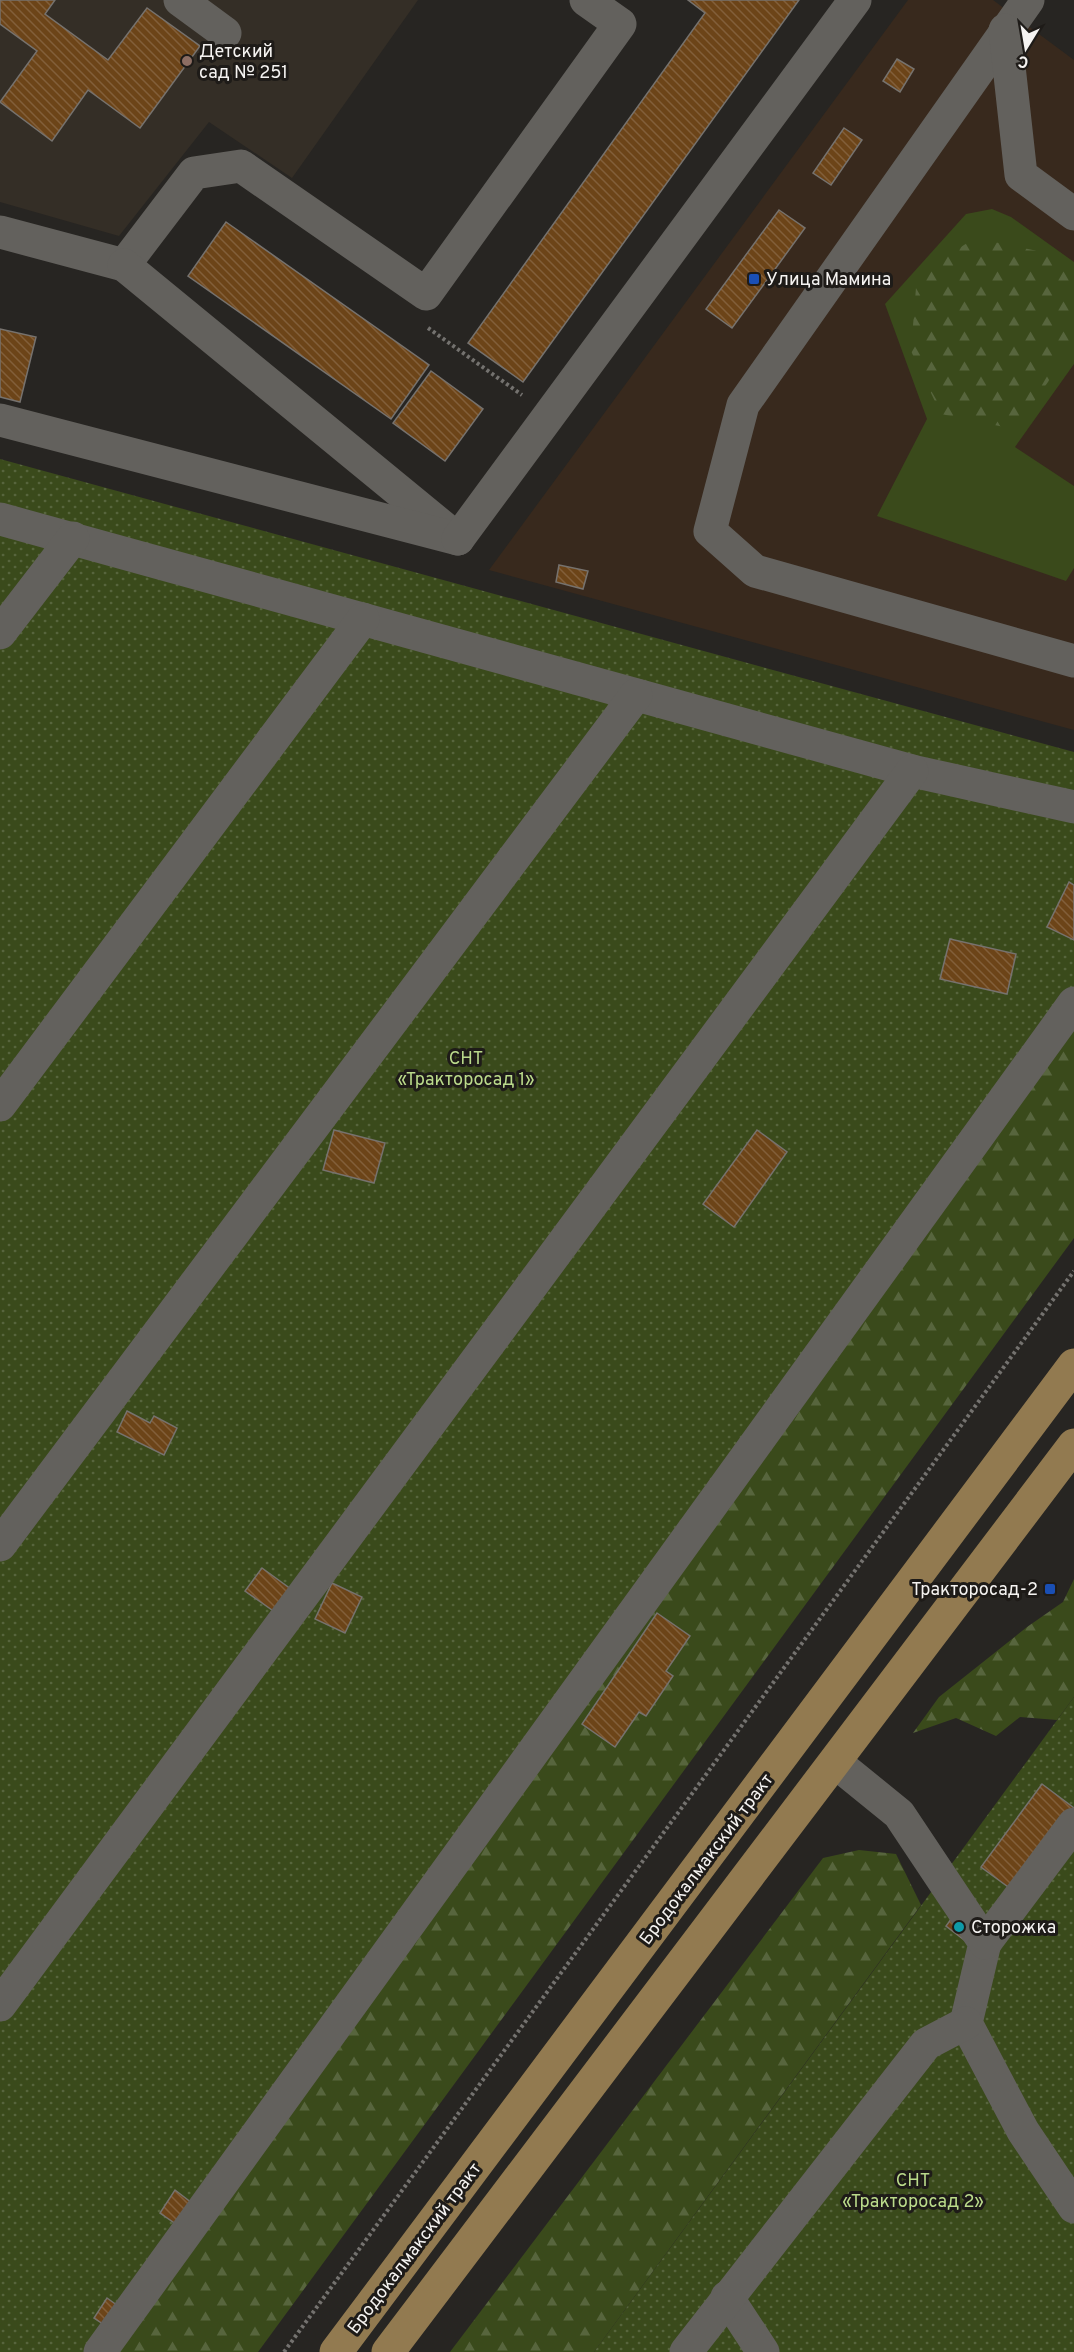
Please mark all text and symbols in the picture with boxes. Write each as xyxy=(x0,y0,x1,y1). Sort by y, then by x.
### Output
north arrow xyxy=(996,18,1056,78)
place label: Детский сад № 251 xyxy=(199,41,288,85)
text: С xyxy=(1017,50,1030,72)
marker: Детский сад № 251 xyxy=(180,54,194,68)
place label: Улица Мамина xyxy=(766,269,891,292)
marker: Улица Мамина xyxy=(747,272,761,286)
park label: СНТ «Тракторосад 1» xyxy=(397,1048,535,1092)
place label: Тракторосад-2 xyxy=(911,1579,1038,1602)
marker: Тракторосад-2 xyxy=(1043,1582,1057,1596)
street label: Бродокалмакский тракт xyxy=(635,1770,779,1950)
place label: Сторожка xyxy=(971,1917,1056,1940)
marker: Сторожка xyxy=(952,1920,966,1934)
street label: Бродокалмакский тракт xyxy=(343,2159,487,2339)
park label: СНТ «Тракторосад 2» xyxy=(842,2170,984,2214)

